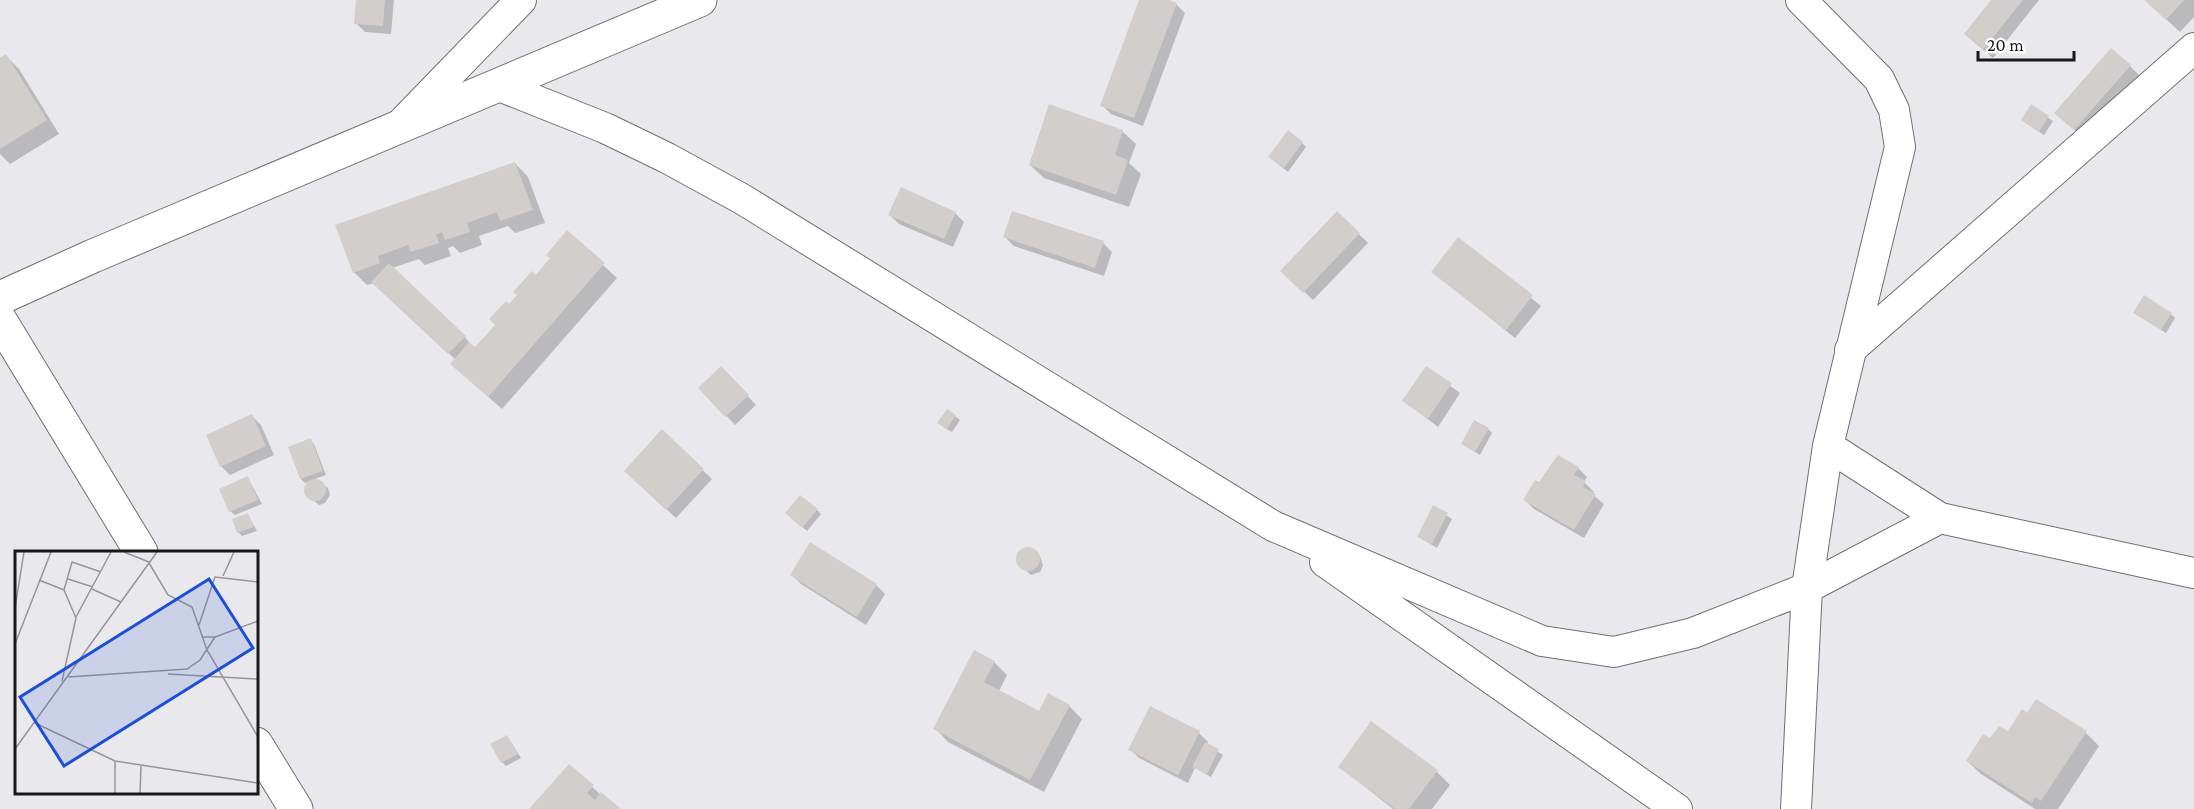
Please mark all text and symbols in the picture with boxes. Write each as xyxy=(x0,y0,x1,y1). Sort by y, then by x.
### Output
scale bar xyxy=(1978,24,2074,62)
text: 20 m xyxy=(1987,35,2024,55)
inset map xyxy=(15,551,258,794)

